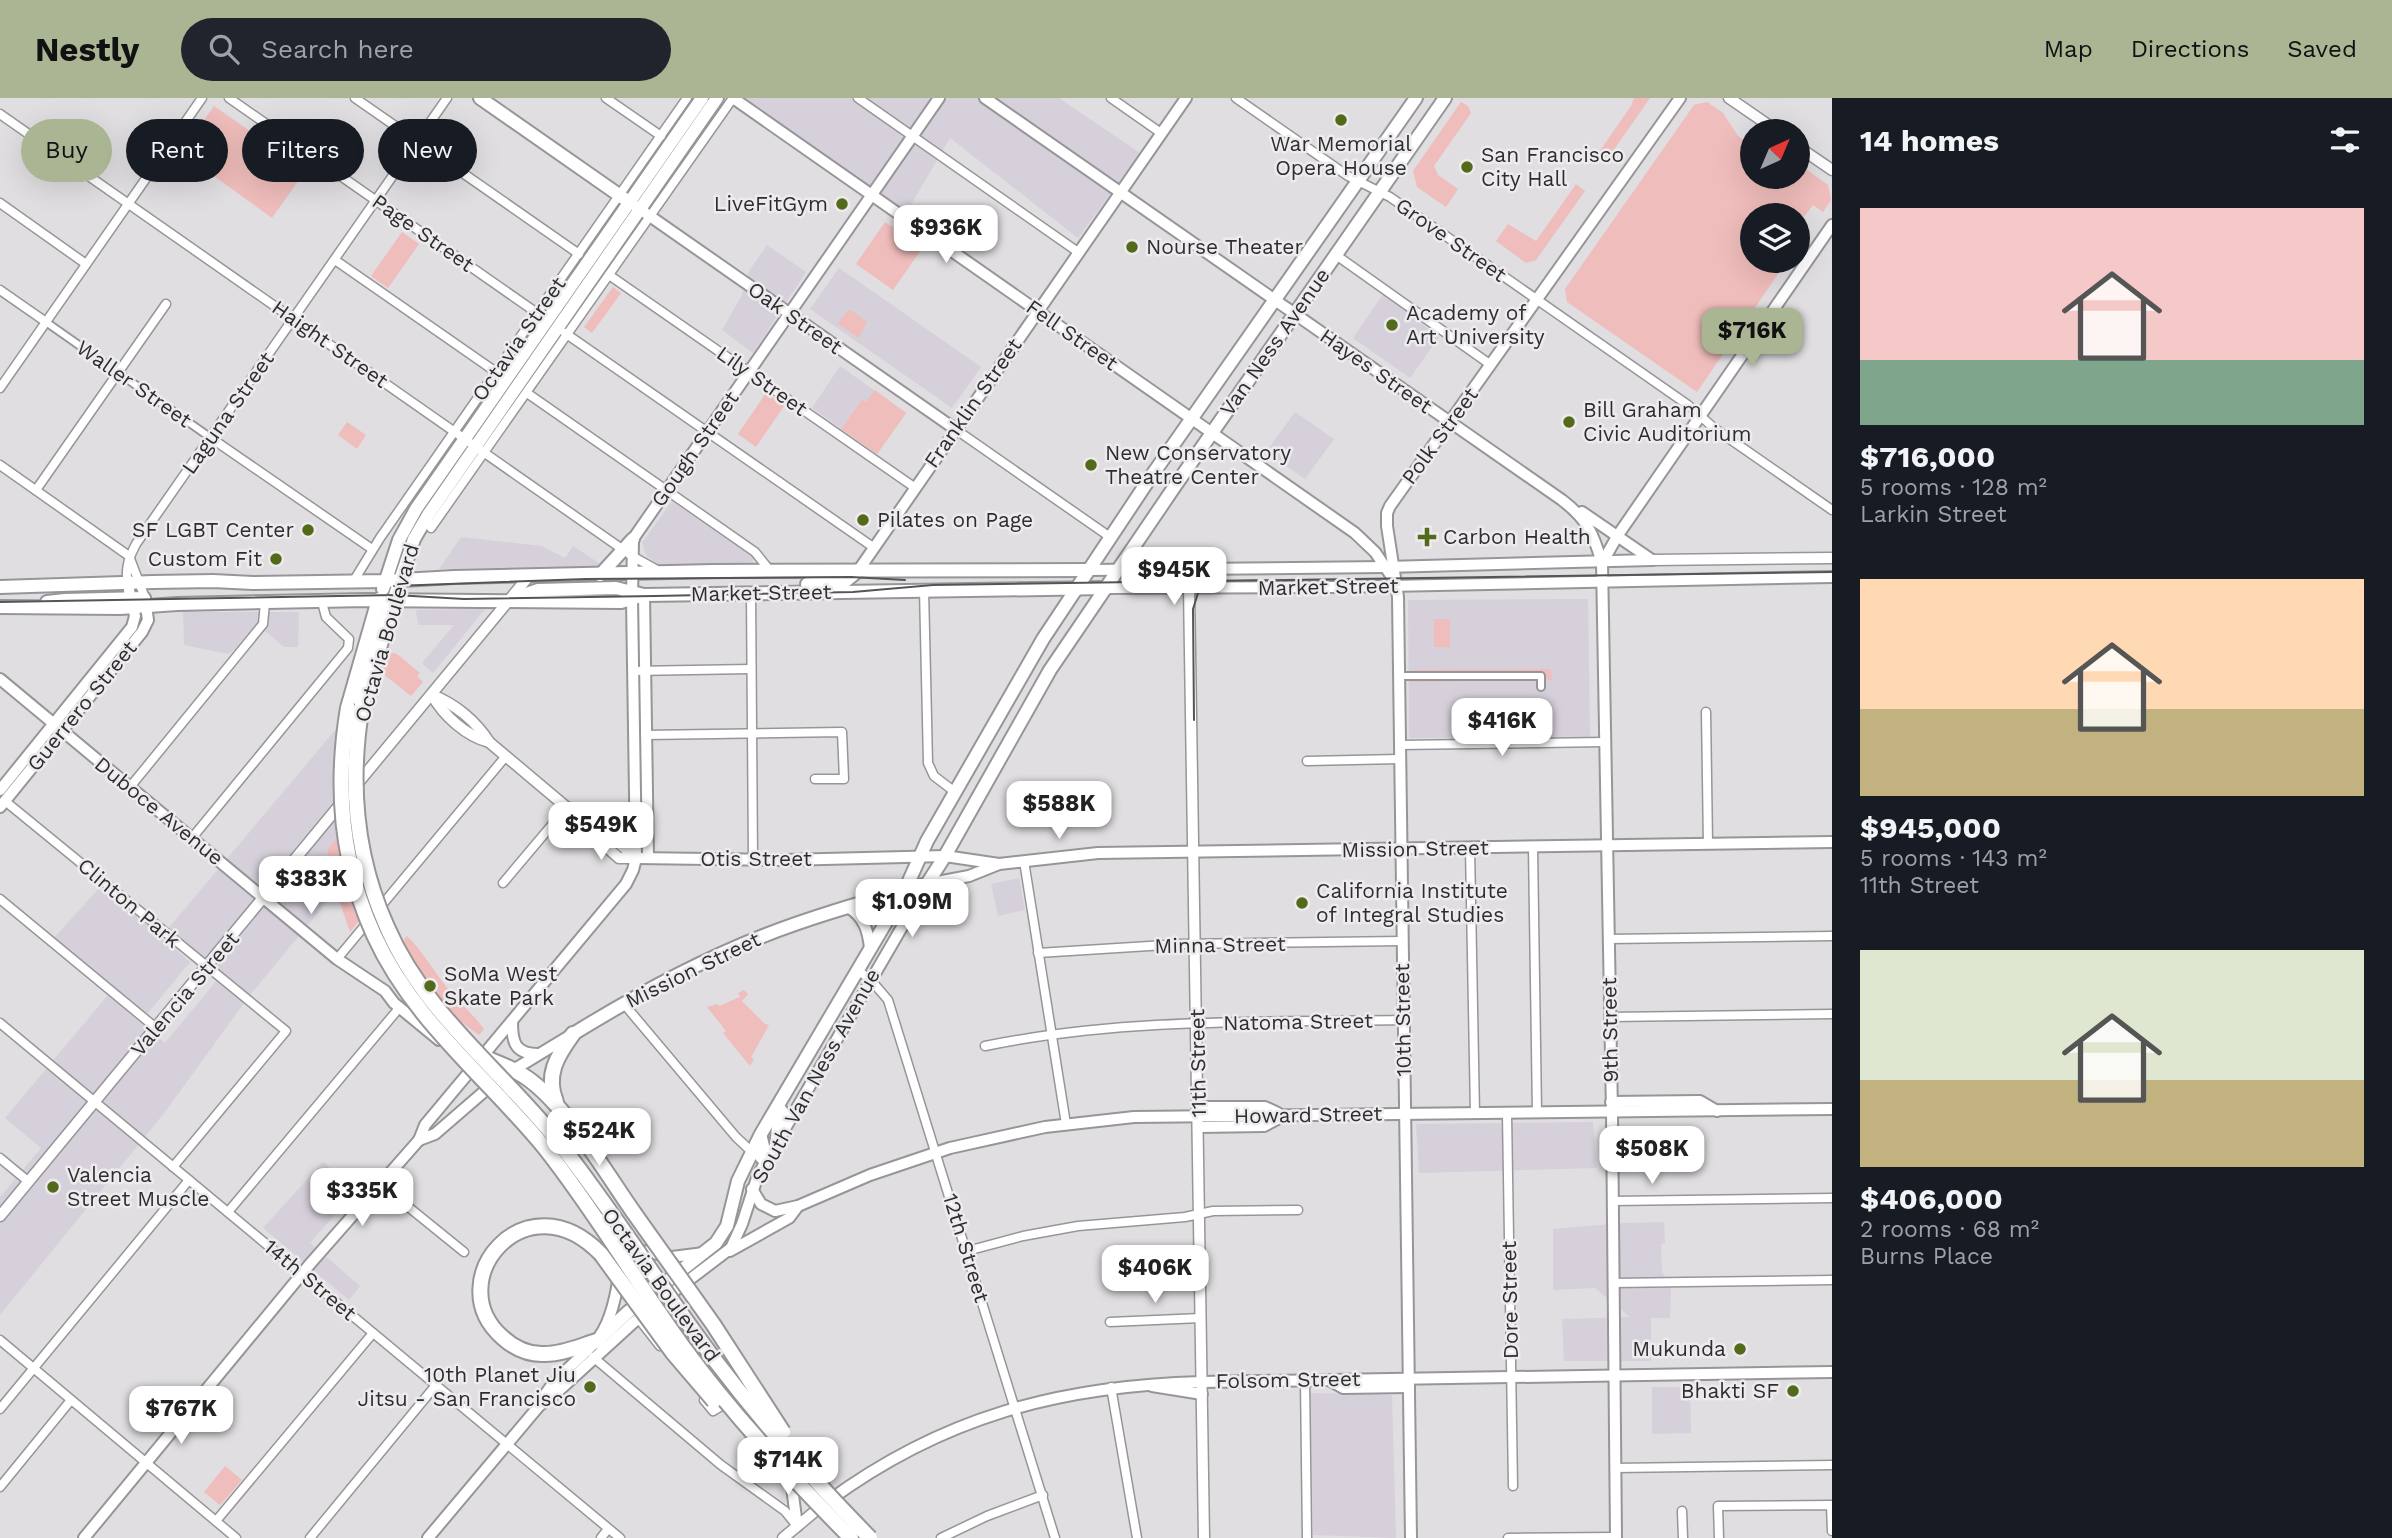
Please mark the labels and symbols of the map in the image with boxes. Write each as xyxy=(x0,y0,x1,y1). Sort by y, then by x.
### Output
marker: War Memorial Opera House xyxy=(1333,112,1349,128)
north arrow xyxy=(1740,119,1810,189)
place label: War Memorial Opera House xyxy=(1270,131,1412,180)
place label: San Francisco City Hall xyxy=(1481,142,1624,191)
marker: San Francisco City Hall xyxy=(1459,159,1475,175)
street label: Page Street xyxy=(368,188,479,277)
place label: LiveFitGym xyxy=(714,191,828,216)
street label: Grove Street xyxy=(1391,192,1512,287)
marker: LiveFitGym xyxy=(834,196,850,212)
pin: $936K xyxy=(897,206,995,265)
place label: Nourse Theater xyxy=(1146,234,1303,259)
marker: Nourse Theater xyxy=(1124,239,1140,255)
street label: Van Ness Avenue xyxy=(1214,263,1335,420)
street label: Octavia Street xyxy=(466,272,571,406)
street label: Oak Street xyxy=(743,276,847,359)
street label: Haight Street xyxy=(267,294,393,393)
street label: Fell Street xyxy=(1022,294,1123,375)
place label: Academy of Art University xyxy=(1406,300,1545,349)
pin: $716K xyxy=(1703,308,1801,368)
marker: Academy of Art University xyxy=(1384,317,1400,333)
street label: Hayes Street xyxy=(1315,323,1437,418)
street label: Franklin Street xyxy=(919,333,1027,472)
street label: Waller Street xyxy=(72,335,197,433)
street label: Lily Street xyxy=(712,340,813,421)
street label: Laguna Street xyxy=(176,347,279,479)
street label: Polk Street xyxy=(1396,382,1483,489)
street label: Gough Street xyxy=(646,386,744,511)
place label: Bill Graham Civic Auditorium xyxy=(1583,397,1751,446)
marker: Bill Graham Civic Auditorium xyxy=(1561,414,1577,430)
place label: New Conservatory Theatre Center xyxy=(1105,440,1291,489)
marker: New Conservatory Theatre Center xyxy=(1083,457,1099,473)
place label: Pilates on Page xyxy=(877,507,1033,532)
marker: Pilates on Page xyxy=(855,512,871,528)
place label: SF LGBT Center xyxy=(132,517,294,542)
marker: SF LGBT Center xyxy=(300,522,316,538)
place label: Carbon Health xyxy=(1443,524,1591,549)
marker: Carbon Health xyxy=(1417,527,1437,547)
street label: Octavia Boulevard xyxy=(349,541,424,725)
place label: Custom Fit xyxy=(148,546,262,571)
pin: $945K xyxy=(1125,547,1223,607)
marker: Custom Fit xyxy=(268,551,284,567)
street label: Market Street xyxy=(1257,573,1399,600)
street label: Market Street xyxy=(690,579,832,606)
street label: Guerrero Street xyxy=(21,635,142,776)
pin: $416K xyxy=(1453,698,1551,758)
street label: Duboce Avenue xyxy=(90,751,229,870)
pin: $588K xyxy=(1010,782,1108,841)
pin: $549K xyxy=(552,802,650,862)
street label: Mission Street xyxy=(1341,835,1489,862)
street label: Otis Street xyxy=(700,846,812,871)
street label: Clinton Park xyxy=(73,853,186,953)
pin: $383K xyxy=(262,856,360,916)
place label: California Institute of Integral Studies xyxy=(1316,878,1508,927)
pin: $1.09M xyxy=(855,880,969,939)
marker: California Institute of Integral Studies xyxy=(1294,895,1310,911)
street label: Valencia Street xyxy=(125,926,244,1061)
street label: Mission Street xyxy=(621,926,765,1013)
street label: Minna Street xyxy=(1154,931,1286,958)
place label: SoMa West Skate Park xyxy=(444,961,557,1010)
street label: 10th Street xyxy=(1389,963,1416,1077)
street label: South Van Ness Avenue xyxy=(746,964,885,1188)
street label: 9th Street xyxy=(1596,977,1623,1083)
marker: SoMa West Skate Park xyxy=(422,978,438,994)
street label: 11th Street xyxy=(1184,1008,1211,1117)
street label: Natoma Street xyxy=(1223,1008,1373,1035)
street label: Howard Street xyxy=(1234,1101,1383,1128)
pin: $524K xyxy=(550,1108,648,1168)
pin: $508K xyxy=(1603,1126,1701,1186)
place label: Valencia Street Muscle xyxy=(67,1162,209,1211)
pin: $335K xyxy=(313,1168,411,1228)
marker: Valencia Street Muscle xyxy=(45,1179,61,1195)
street label: 12th Street xyxy=(938,1190,995,1306)
street label: Octavia Boulevard xyxy=(597,1203,726,1367)
street label: 14th Street xyxy=(259,1234,362,1326)
street label: Dore Street xyxy=(1496,1240,1523,1359)
pin: $406K xyxy=(1106,1246,1204,1305)
place label: Mukunda xyxy=(1632,1336,1726,1361)
marker: Mukunda xyxy=(1732,1341,1748,1357)
place label: 10th Planet Jiu Jitsu - San Francisco xyxy=(358,1362,576,1411)
street label: Folsom Street xyxy=(1215,1366,1361,1393)
place label: Bhakti SF xyxy=(1681,1378,1779,1403)
marker: 10th Planet Jiu Jitsu - San Francisco xyxy=(582,1379,598,1395)
marker: Bhakti SF xyxy=(1785,1383,1801,1399)
pin: $767K xyxy=(132,1386,230,1446)
pin: $714K xyxy=(739,1438,837,1497)

